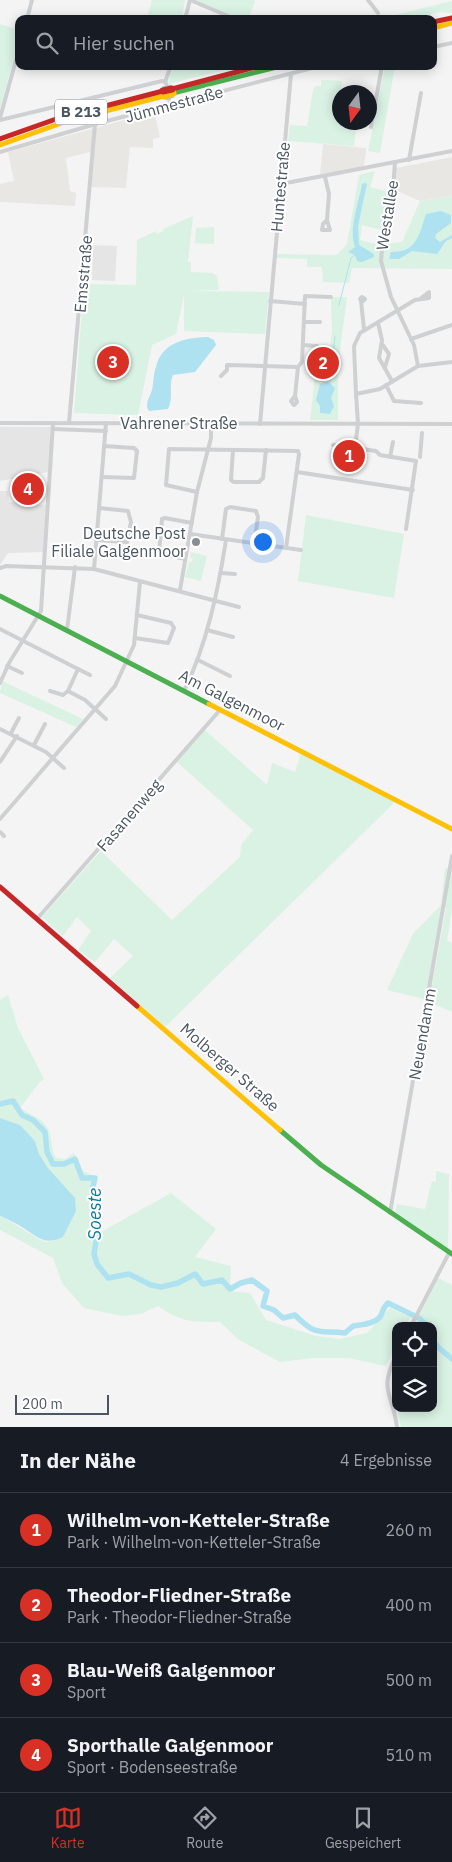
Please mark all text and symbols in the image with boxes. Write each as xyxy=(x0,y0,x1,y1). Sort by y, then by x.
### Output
search box xyxy=(15,15,437,70)
icon: search xyxy=(33,29,61,57)
text: Hier suchen xyxy=(73,31,175,55)
street label: Jümmestraße xyxy=(123,81,225,127)
north arrow xyxy=(332,85,377,130)
road number: B 213 xyxy=(55,100,107,124)
street label: Huntestraße xyxy=(266,141,294,233)
street label: Westallee xyxy=(372,178,402,252)
street label: Emsstraße xyxy=(70,234,96,314)
pin: 3 xyxy=(97,343,129,381)
pin: 2 xyxy=(307,344,339,382)
street label: Vahrener Straße xyxy=(120,413,238,433)
pin: 1 xyxy=(333,437,365,475)
pin: 4 xyxy=(12,470,44,508)
place label: Deutsche Post Filiale Galgenmoor xyxy=(51,523,186,561)
your location xyxy=(250,529,276,555)
marker: Deutsche Post Filiale Galgenmoor xyxy=(190,536,202,548)
street label: Am Galgenmoor xyxy=(176,665,288,735)
street label: Fasanenweg xyxy=(92,774,166,855)
street label: Neuendamm xyxy=(404,987,440,1081)
street label: Molberger Straße xyxy=(176,1018,284,1116)
water label: Soeste xyxy=(83,1188,106,1240)
map controls xyxy=(392,1322,437,1412)
button: locate xyxy=(392,1322,437,1367)
button: layers xyxy=(392,1367,437,1412)
scale bar xyxy=(15,1392,109,1415)
text: 200 m xyxy=(22,1395,63,1413)
text: In der Nähe xyxy=(20,1446,136,1474)
text: 4 Ergebnisse xyxy=(340,1450,432,1470)
text: Wilhelm-von-Ketteler-Straße xyxy=(67,1508,330,1532)
text: 1 xyxy=(31,1520,41,1540)
text: 260 m xyxy=(385,1520,432,1540)
text: Park · Wilhelm-von-Ketteler-Straße xyxy=(67,1532,321,1552)
text: Theodor-Fliedner-Straße xyxy=(67,1583,291,1607)
text: 2 xyxy=(31,1595,41,1615)
text: 400 m xyxy=(385,1595,432,1615)
text: Park · Theodor-Fliedner-Straße xyxy=(67,1607,291,1627)
text: Blau-Weiß Galgenmoor xyxy=(67,1658,276,1682)
text: 3 xyxy=(31,1670,41,1690)
text: 500 m xyxy=(385,1670,432,1690)
text: Sport xyxy=(67,1682,106,1702)
text: Sporthalle Galgenmoor xyxy=(67,1733,274,1757)
text: 4 xyxy=(31,1745,41,1765)
text: 510 m xyxy=(385,1745,432,1765)
text: Sport · Bodenseestraße xyxy=(67,1757,237,1777)
tab: Karte xyxy=(51,1804,85,1852)
tab: Route xyxy=(186,1804,223,1852)
tab: Gespeichert xyxy=(325,1804,401,1852)

